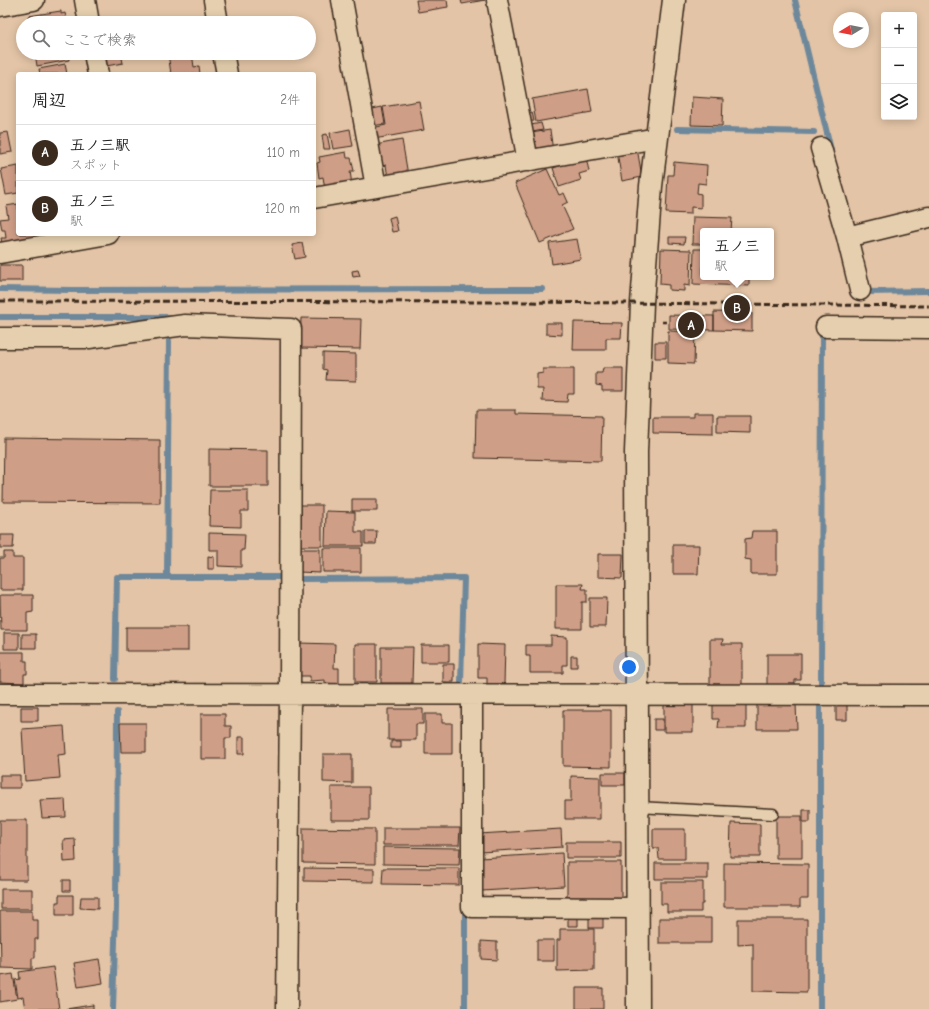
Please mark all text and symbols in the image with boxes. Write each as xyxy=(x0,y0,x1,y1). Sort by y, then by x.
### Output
north arrow xyxy=(833,12,869,48)
map controls xyxy=(881,12,917,120)
button: + xyxy=(881,12,917,48)
search box xyxy=(16,16,316,60)
icon: search xyxy=(30,27,52,49)
text: ここで検索 xyxy=(62,31,137,49)
button: − xyxy=(881,48,917,84)
button: layers xyxy=(881,84,917,120)
text: 周辺 xyxy=(32,91,66,110)
text: 2件 xyxy=(280,92,300,107)
text: 五ノ三駅 xyxy=(70,136,130,154)
text: A xyxy=(41,145,49,160)
text: 110 m xyxy=(267,145,300,160)
text: スポット xyxy=(70,157,122,172)
text: 五ノ三 xyxy=(70,192,115,210)
text: B xyxy=(41,201,49,216)
text: 120 m xyxy=(265,201,300,216)
text: 駅 xyxy=(70,213,83,228)
popup xyxy=(700,228,774,280)
text: 五ノ三 xyxy=(714,237,760,255)
text: 駅 xyxy=(714,258,728,273)
pin: B xyxy=(724,293,750,323)
pin: A xyxy=(678,310,704,340)
your location xyxy=(619,657,639,677)

